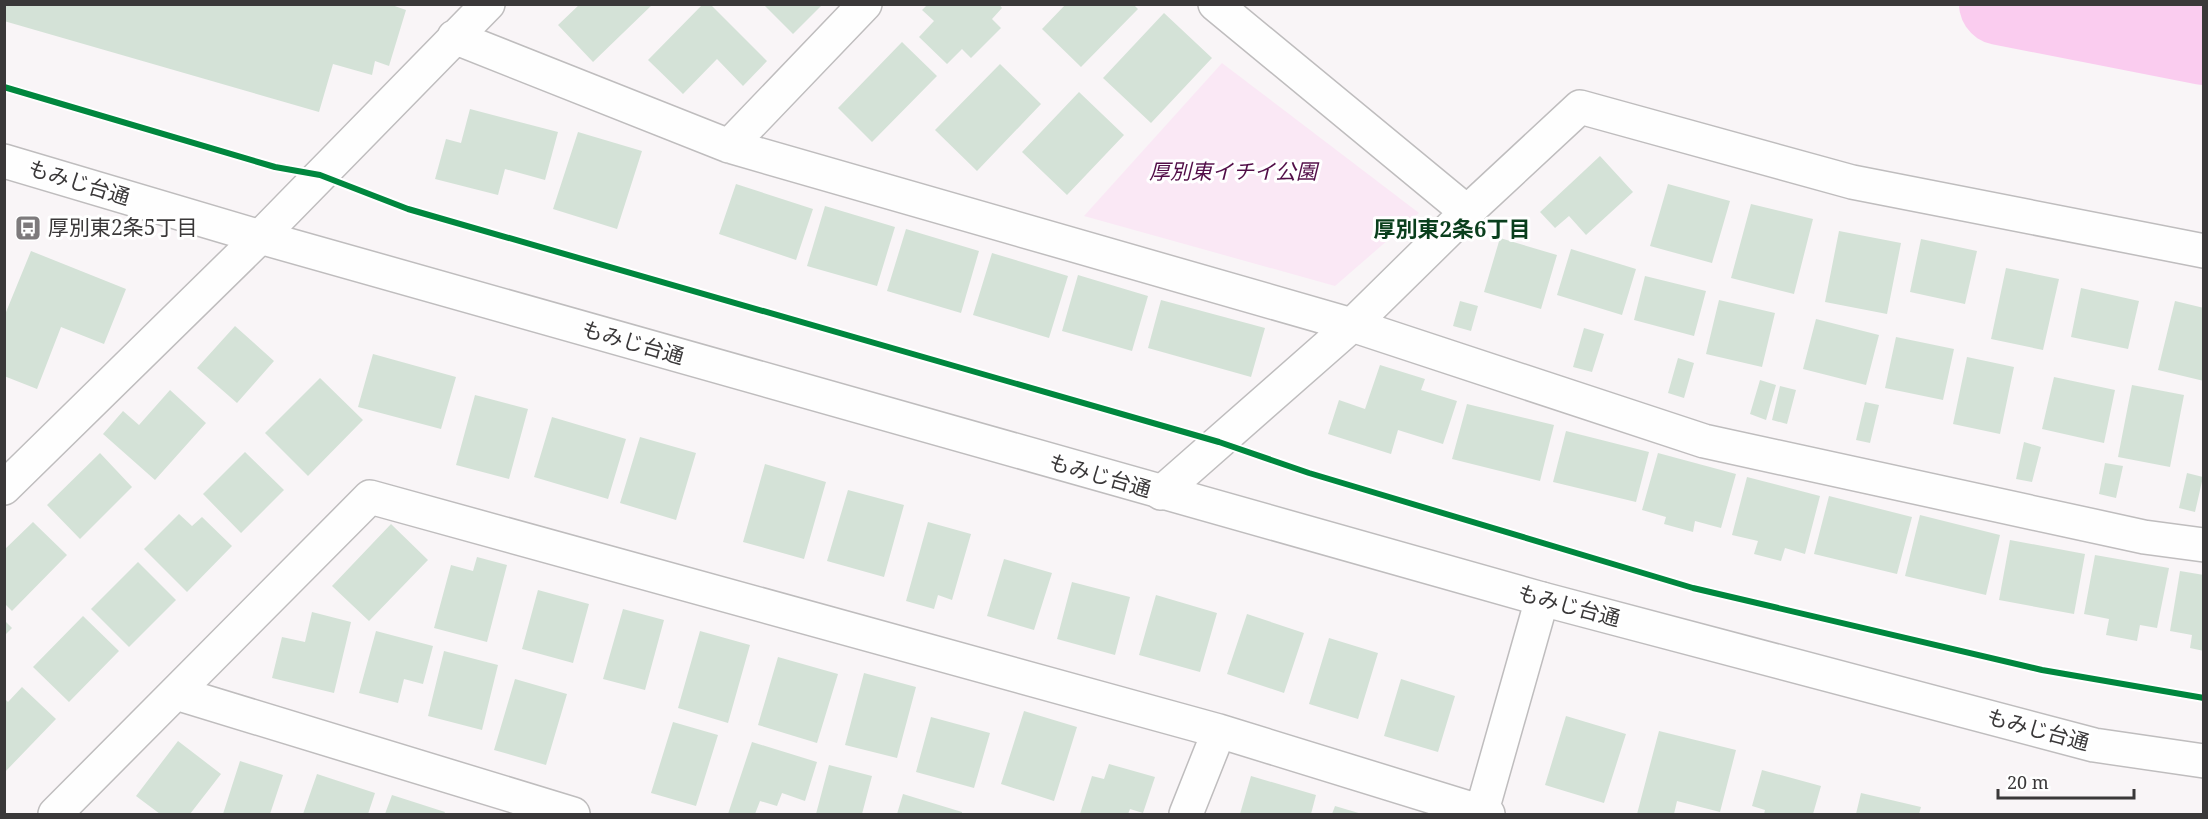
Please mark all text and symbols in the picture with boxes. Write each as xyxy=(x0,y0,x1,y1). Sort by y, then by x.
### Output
street label: もみじ台通 xyxy=(25,153,134,211)
park label: 厚別東イチイ公園 xyxy=(1149,157,1320,185)
bus stop icon: 厚別東2条5丁目 xyxy=(13,213,43,243)
place label: 厚別東2条5丁目 xyxy=(48,213,197,241)
district label: 厚別東2条6丁目 xyxy=(1374,213,1530,243)
street label: もみじ台通 xyxy=(579,314,688,370)
street label: もみじ台通 xyxy=(1046,447,1155,503)
street label: もみじ台通 xyxy=(1515,578,1624,632)
street label: もみじ台通 xyxy=(1984,702,2093,756)
scale bar xyxy=(1998,762,2134,800)
text: 20 m xyxy=(2007,770,2049,794)

